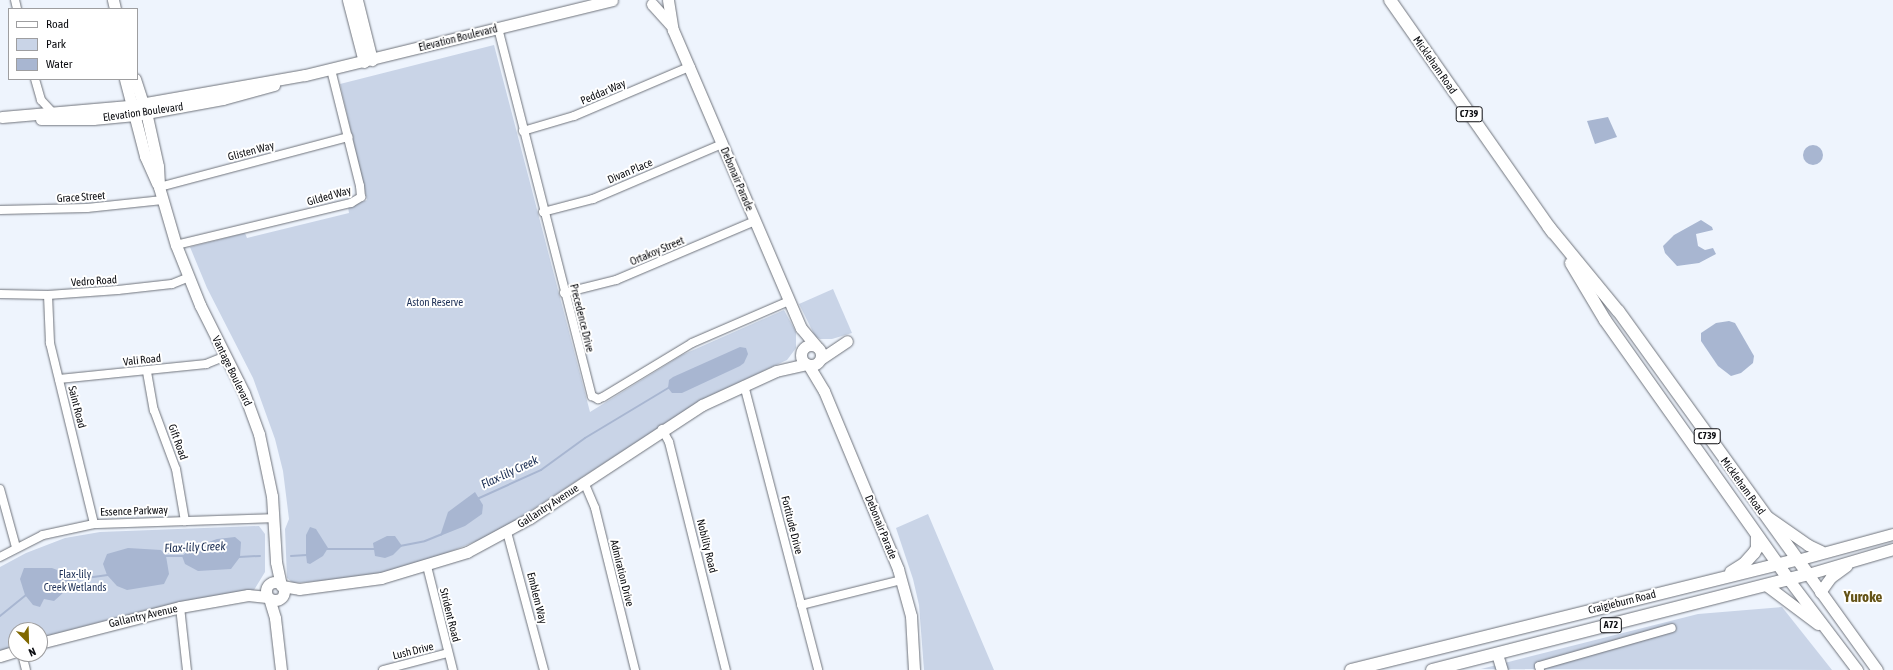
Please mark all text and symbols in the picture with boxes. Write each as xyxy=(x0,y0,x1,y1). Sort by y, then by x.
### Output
legend xyxy=(8,8,138,80)
text: Road xyxy=(46,17,69,31)
street label: Elevation Boulevard xyxy=(417,22,499,54)
street label: Mickleham Road xyxy=(1410,34,1460,96)
text: Park xyxy=(46,37,66,51)
text: Water xyxy=(46,57,72,71)
street label: Peddar Way xyxy=(578,77,628,107)
street label: Elevation Boulevard xyxy=(102,100,184,124)
road number: C739 xyxy=(1455,106,1483,122)
street label: Glisten Way xyxy=(226,138,276,164)
street label: Debonair Parade xyxy=(718,145,756,213)
street label: Divan Place xyxy=(606,156,654,186)
street label: Gilded Way xyxy=(305,183,353,209)
street label: Grace Street xyxy=(56,189,106,205)
street label: Ortakoy Street xyxy=(628,234,686,268)
street label: Vedro Road xyxy=(71,273,117,289)
street label: Precedence Drive xyxy=(567,282,597,354)
park label: Aston Reserve xyxy=(407,295,463,309)
street label: Vantage Boulevard xyxy=(209,334,255,408)
street label: Vali Road xyxy=(122,351,162,369)
street label: Saint Road xyxy=(65,384,89,430)
street label: Gift Road xyxy=(165,422,191,462)
road number: C739 xyxy=(1693,428,1721,444)
water label: Flax-lily Creek xyxy=(479,454,541,492)
street label: Mickleham Road xyxy=(1718,455,1768,517)
street label: Gallantry Avenue xyxy=(515,481,581,531)
street label: Debonair Parade xyxy=(862,493,900,561)
street label: Fortitude Drive xyxy=(778,494,806,556)
street label: Essence Parkway xyxy=(100,503,168,519)
street label: Nobility Road xyxy=(694,518,720,574)
street label: Admiration Drive xyxy=(607,538,637,608)
water label: Flax-lily Creek xyxy=(164,540,226,556)
park label: Flax-lily Creek Wetlands xyxy=(44,568,106,594)
street label: Emblem Way xyxy=(524,571,550,625)
street label: Strident Road xyxy=(437,587,463,643)
street label: Craigieburn Road xyxy=(1587,587,1657,617)
district label: Yuroke xyxy=(1844,588,1882,606)
street label: Gallantry Avenue xyxy=(107,602,179,630)
road number: A72 xyxy=(1599,617,1623,633)
north arrow xyxy=(8,622,48,662)
street label: Lush Drive xyxy=(391,640,435,662)
text: N xyxy=(27,645,38,659)

